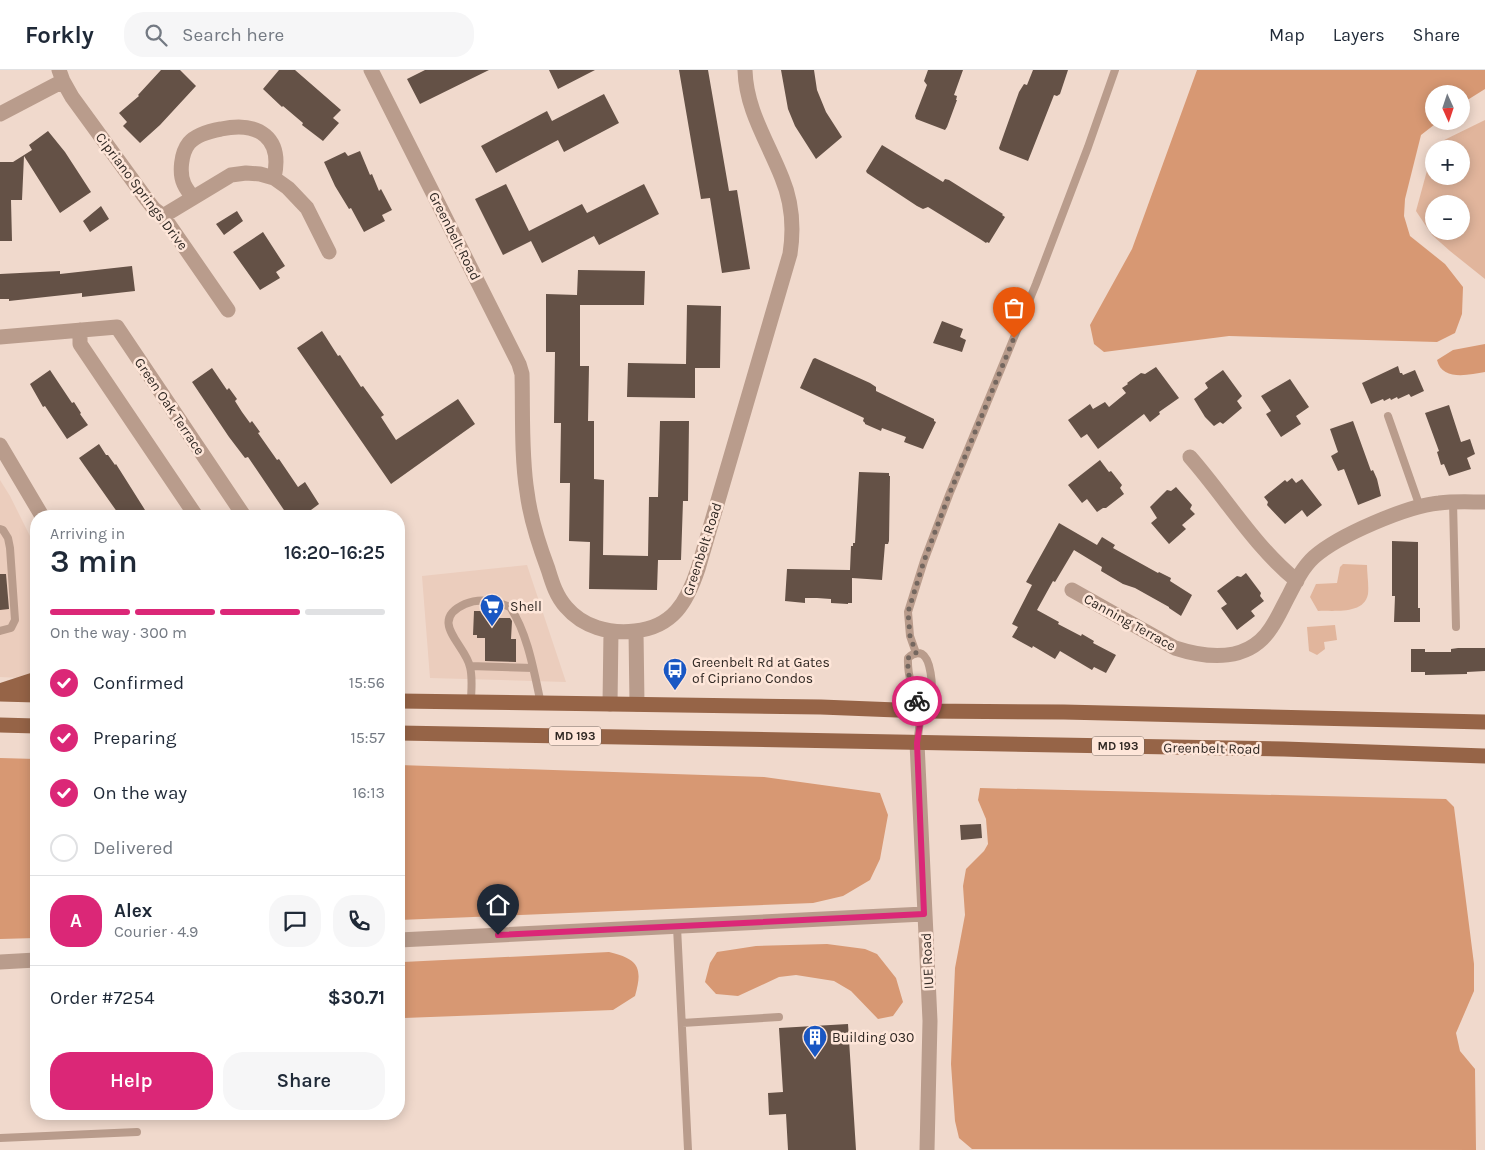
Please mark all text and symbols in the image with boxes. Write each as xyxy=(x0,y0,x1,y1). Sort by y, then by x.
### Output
search box xyxy=(124,12,474,57)
text: Forkly xyxy=(25,21,94,49)
icon: search xyxy=(142,21,170,49)
text: Search here xyxy=(182,24,284,46)
text: Map xyxy=(1269,24,1305,46)
text: Layers xyxy=(1333,24,1385,46)
text: Share xyxy=(1413,24,1460,46)
north arrow xyxy=(1425,85,1470,130)
map controls xyxy=(1425,85,1470,240)
street label: Cipriano Springs Drive xyxy=(92,129,191,253)
button: + xyxy=(1425,140,1470,185)
street label: Greenbelt Road xyxy=(425,189,484,283)
button: − xyxy=(1425,195,1470,240)
pin xyxy=(993,287,1035,338)
icon: bag xyxy=(1000,294,1028,322)
street label: Green Oak Terrace xyxy=(131,354,208,458)
street label: Greenbelt Road xyxy=(679,500,726,598)
text: Arriving in xyxy=(50,524,125,543)
text: 16:20–16:25 xyxy=(284,542,385,564)
text: 3 min xyxy=(50,543,138,580)
street label: Canning Terrace xyxy=(1081,590,1179,655)
supermarket icon: Shell xyxy=(479,593,505,627)
place label: Shell xyxy=(510,598,542,615)
text: On the way · 300 m xyxy=(50,623,187,642)
place label: Greenbelt Rd at Gates of Cipriano Condos xyxy=(692,654,830,687)
bus stop icon: Greenbelt Rd at Gates of Cipriano Condos xyxy=(662,657,688,691)
icon: check xyxy=(50,669,78,697)
text: Confirmed xyxy=(93,672,184,694)
text: 15:56 xyxy=(349,673,385,692)
courier xyxy=(892,676,942,726)
icon: bike xyxy=(903,687,931,715)
icon: check xyxy=(50,724,78,752)
road number: MD 193 xyxy=(549,726,601,746)
text: Preparing xyxy=(93,727,176,749)
text: 15:57 xyxy=(350,728,385,747)
road number: MD 193 xyxy=(1092,736,1144,756)
street label: Greenbelt Road xyxy=(1163,739,1261,758)
icon: check xyxy=(50,779,78,807)
text: On the way xyxy=(93,782,187,804)
text: 16:13 xyxy=(352,783,385,802)
text: Delivered xyxy=(93,837,173,859)
pin xyxy=(477,884,519,935)
icon: home xyxy=(484,891,512,919)
button: chat xyxy=(269,895,321,947)
button: phone xyxy=(333,895,385,947)
text: Alex xyxy=(114,900,152,922)
text: A xyxy=(70,910,82,932)
text: Courier · 4.9 xyxy=(114,922,198,941)
street label: IUE Road xyxy=(918,932,937,990)
text: Order #7254 xyxy=(50,987,155,1009)
text: $30.71 xyxy=(328,987,385,1009)
building icon: Building 030 xyxy=(802,1024,828,1058)
place label: Building 030 xyxy=(832,1029,914,1046)
button: Help xyxy=(50,1052,213,1110)
button: Share xyxy=(223,1052,385,1110)

